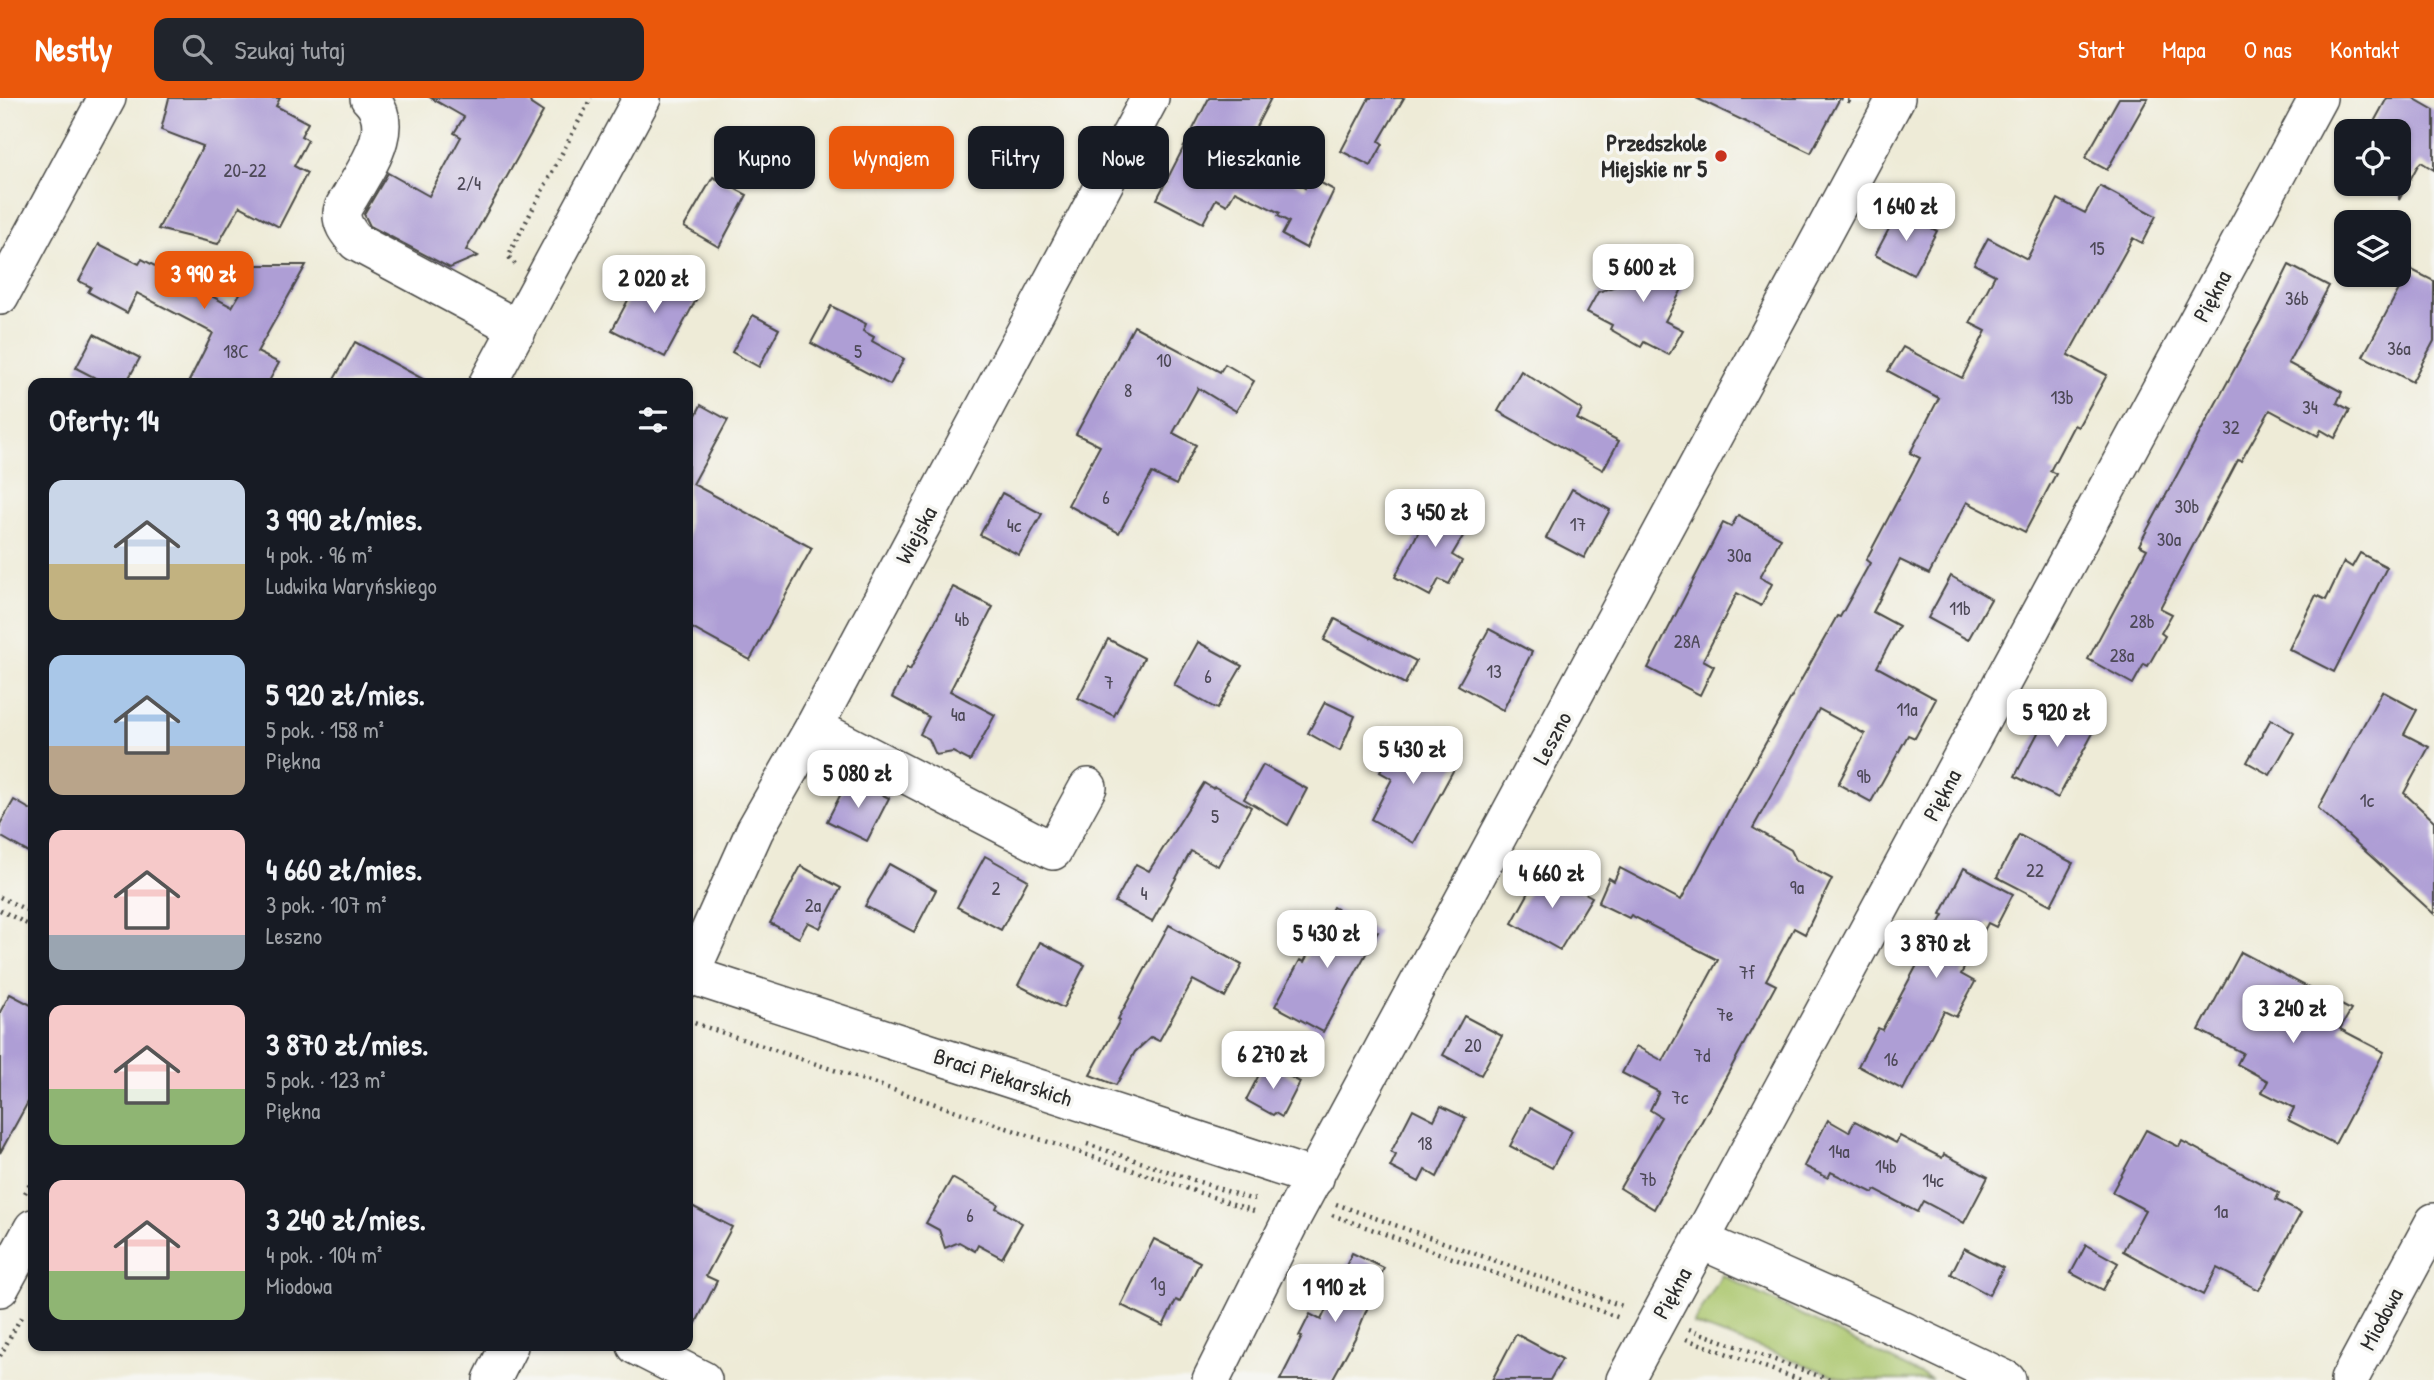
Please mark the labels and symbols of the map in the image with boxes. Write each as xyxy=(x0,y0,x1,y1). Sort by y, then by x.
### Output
place label: Przedszkole Miejskie nr 5 xyxy=(1601,127,1708,184)
marker: Przedszkole Miejskie nr 5 xyxy=(1713,148,1729,164)
house number: 20-22 xyxy=(224,157,267,183)
house number: 2/4 xyxy=(457,170,481,196)
pin: 1 640 zł xyxy=(1834,184,1978,243)
house number: 15 xyxy=(2090,235,2104,261)
pin: 5 600 zł xyxy=(1571,244,1715,304)
pin: 3 990 zł xyxy=(132,252,276,311)
pin: 2 020 zł xyxy=(582,256,726,315)
street label: Piękna xyxy=(2185,265,2238,327)
house number: 36b xyxy=(2285,285,2309,311)
house number: 36a xyxy=(2387,335,2411,361)
house number: 18C xyxy=(223,338,249,364)
house number: 5 xyxy=(854,338,862,364)
house number: 10 xyxy=(1156,347,1172,373)
house number: 8 xyxy=(1124,377,1132,403)
house number: 13b xyxy=(2050,384,2074,410)
house number: 34 xyxy=(2302,394,2318,420)
house number: 32 xyxy=(2222,414,2240,440)
house number: 6 xyxy=(1102,484,1110,510)
pin: 3 450 zł xyxy=(1363,490,1507,549)
house number: 30b xyxy=(2175,493,2200,519)
street label: Wiejska xyxy=(887,500,944,569)
house number: 17 xyxy=(1570,511,1586,537)
house number: 4c xyxy=(1007,512,1022,538)
house number: 30a xyxy=(2157,526,2182,552)
house number: 30a xyxy=(1727,542,1752,568)
house number: 11b xyxy=(1949,595,1971,621)
house number: 4b xyxy=(955,606,970,632)
house number: 28b xyxy=(2130,608,2155,634)
house number: 28A xyxy=(1674,628,1700,654)
house number: 28a xyxy=(2110,642,2135,668)
house number: 13 xyxy=(1486,658,1502,684)
house number: 6 xyxy=(1204,663,1212,689)
house number: 7 xyxy=(1104,669,1114,695)
pin: 5 920 zł xyxy=(1985,690,2129,749)
house number: 11a xyxy=(1896,696,1918,722)
house number: 4a xyxy=(951,701,966,727)
street label: Leszno xyxy=(1525,706,1578,770)
pin: 5 430 zł xyxy=(1341,726,1485,786)
pin: 5 080 zł xyxy=(786,750,930,810)
house number: 9b xyxy=(1857,763,1872,789)
street label: Piękna xyxy=(1915,764,1968,826)
house number: 1c xyxy=(2360,787,2375,813)
house number: 5 xyxy=(1211,803,1219,829)
pin: 4 660 zł xyxy=(1480,850,1624,910)
house number: 22 xyxy=(2026,857,2044,883)
house number: 9a xyxy=(1790,874,1805,900)
house number: 2 xyxy=(992,875,1001,901)
house number: 4 xyxy=(1140,880,1148,906)
house number: 2a xyxy=(805,892,822,918)
pin: 5 430 zł xyxy=(1255,910,1399,970)
pin: 3 870 zł xyxy=(1864,920,2008,980)
house number: 7f xyxy=(1739,959,1755,985)
pin: 3 240 zł xyxy=(2221,986,2365,1045)
house number: 7e xyxy=(1717,1001,1734,1027)
pin: 6 270 zł xyxy=(1201,1032,1345,1091)
house number: 20 xyxy=(1464,1032,1482,1058)
street label: Braci Piekarskich xyxy=(930,1040,1077,1114)
house number: 7d xyxy=(1694,1042,1711,1068)
house number: 16 xyxy=(1884,1046,1898,1072)
house number: 7c xyxy=(1672,1084,1689,1110)
house number: 18 xyxy=(1417,1130,1433,1156)
house number: 14a xyxy=(1828,1138,1850,1164)
house number: 14b xyxy=(1875,1153,1897,1179)
house number: 7b xyxy=(1639,1166,1657,1192)
house number: 14c xyxy=(1922,1167,1944,1193)
house number: 1a xyxy=(2214,1198,2229,1224)
house number: 6 xyxy=(966,1202,974,1228)
street label: Piękna xyxy=(1645,1261,1698,1324)
pin: 1 910 zł xyxy=(1263,1264,1407,1324)
house number: 1g xyxy=(1150,1270,1166,1296)
street label: Miodowa xyxy=(2351,1282,2410,1355)

